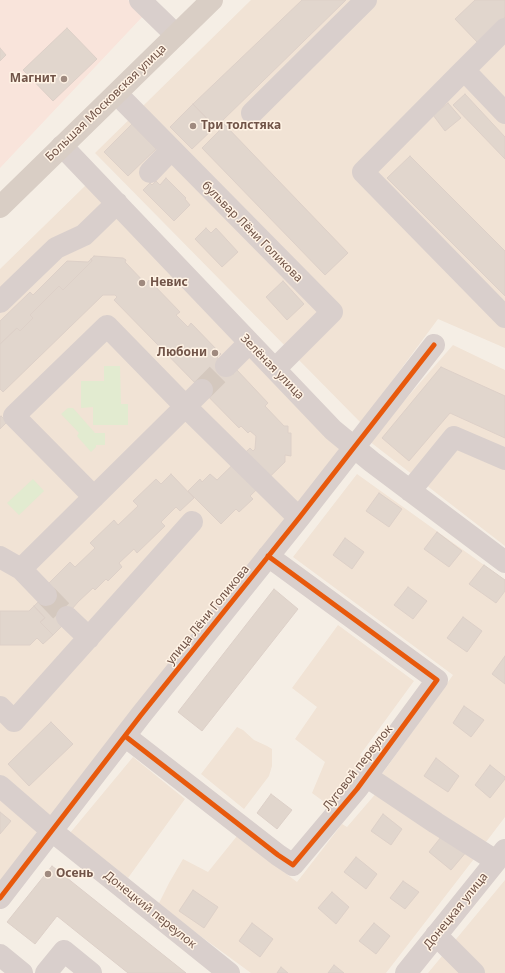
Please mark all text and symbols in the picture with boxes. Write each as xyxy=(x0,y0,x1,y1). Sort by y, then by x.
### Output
street label: Большая Московская улица xyxy=(43,41,169,165)
place label: Магнит xyxy=(10,72,56,86)
marker: Магнит xyxy=(59,74,69,84)
place label: Три толстяка xyxy=(201,119,281,133)
marker: Три толстяка xyxy=(188,121,198,131)
street label: бульвар Лёни Голикова xyxy=(199,179,305,285)
place label: Невис xyxy=(150,276,188,290)
marker: Невис xyxy=(137,278,147,288)
street label: Зелёная улица xyxy=(237,331,307,403)
place label: Любони xyxy=(157,346,207,360)
marker: Любони xyxy=(210,348,220,358)
street label: улица Лёни Голикова xyxy=(163,562,253,668)
street label: Луговой переулок xyxy=(320,722,396,814)
place label: Осень xyxy=(56,867,93,881)
street label: Донецкий переулок xyxy=(101,868,199,952)
marker: Осень xyxy=(43,869,53,879)
street label: Донецкая улица xyxy=(421,870,491,952)

